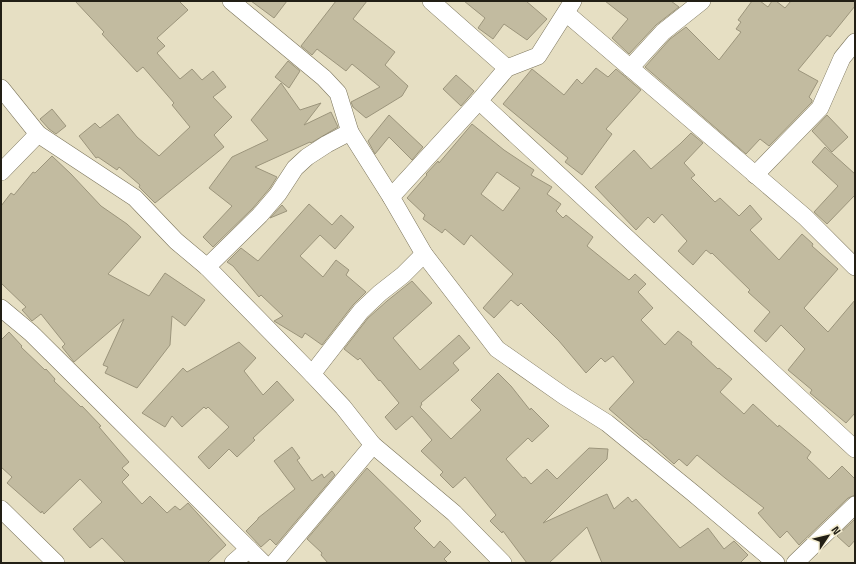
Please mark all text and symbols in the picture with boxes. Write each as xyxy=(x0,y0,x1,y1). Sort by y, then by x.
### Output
north arrow xyxy=(808,516,848,556)
text: N xyxy=(827,523,845,538)

